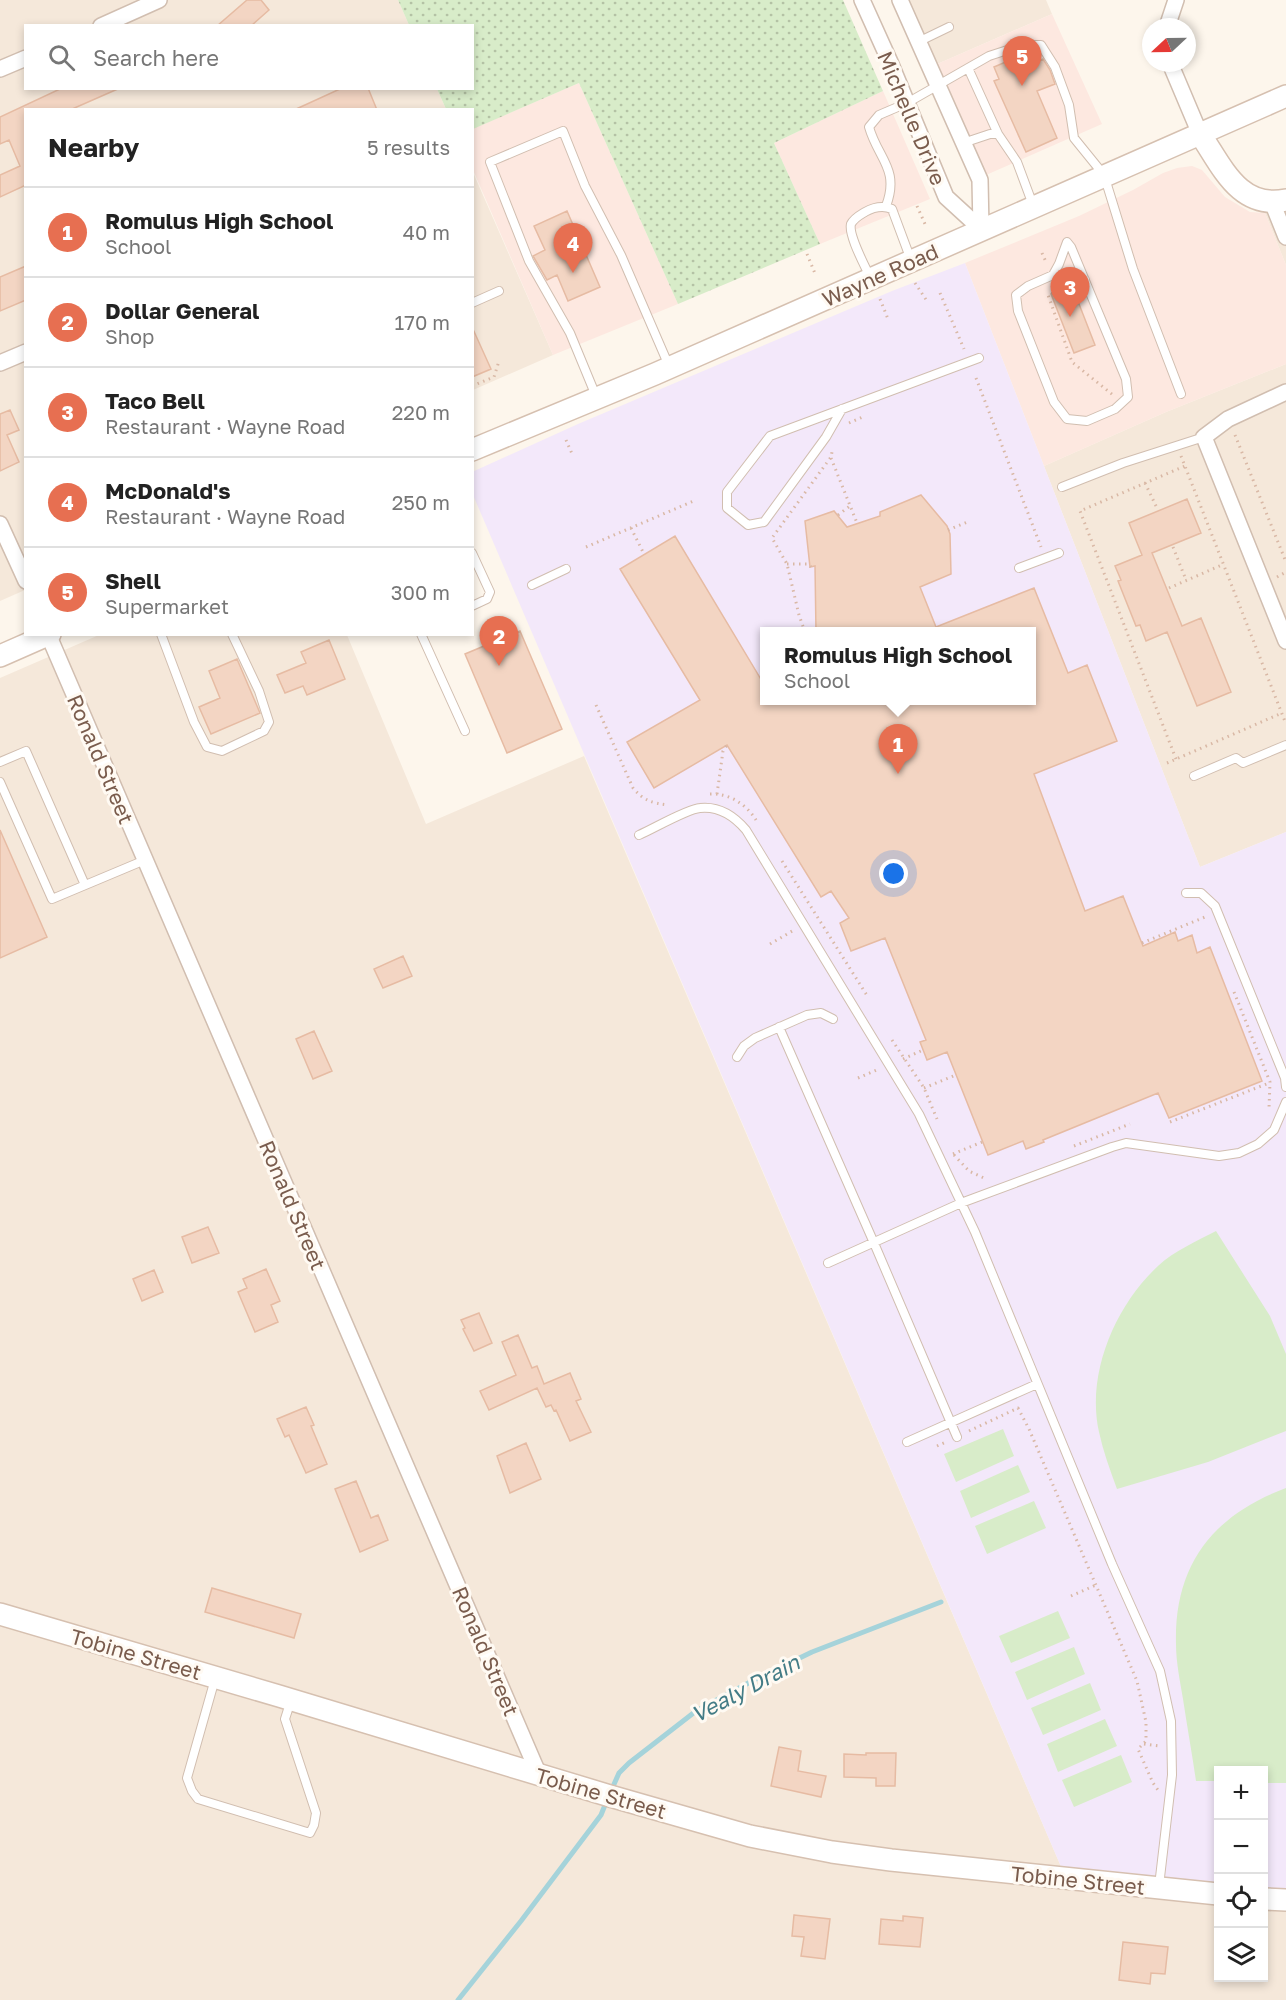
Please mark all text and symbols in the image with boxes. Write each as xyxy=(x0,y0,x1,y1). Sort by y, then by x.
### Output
north arrow xyxy=(1142,18,1196,72)
search box xyxy=(24,24,474,90)
pin: 5 xyxy=(1002,36,1042,86)
icon: search xyxy=(45,41,78,74)
text: Search here xyxy=(93,44,219,71)
street label: Michelle Drive xyxy=(872,47,952,189)
text: Nearby xyxy=(48,132,139,163)
text: 5 results xyxy=(367,135,450,159)
text: Romulus High School xyxy=(105,207,333,234)
text: 1 xyxy=(62,220,73,244)
text: 40 m xyxy=(403,220,450,244)
pin: 4 xyxy=(554,224,592,273)
text: School xyxy=(105,234,171,258)
street label: Wayne Road xyxy=(818,238,942,312)
pin: 3 xyxy=(1050,268,1090,317)
text: Dollar General xyxy=(105,297,259,324)
text: 2 xyxy=(61,310,74,334)
text: 170 m xyxy=(395,310,450,334)
text: Shop xyxy=(105,324,154,348)
text: Taco Bell xyxy=(105,387,205,414)
text: 3 xyxy=(61,400,74,424)
text: 220 m xyxy=(392,400,450,424)
text: Restaurant · Wayne Road xyxy=(105,414,345,438)
text: McDonald's xyxy=(105,477,231,504)
text: 4 xyxy=(61,490,74,514)
text: 250 m xyxy=(392,490,450,514)
text: Restaurant · Wayne Road xyxy=(105,504,345,528)
text: Shell xyxy=(105,567,161,594)
text: 5 xyxy=(61,580,74,604)
text: 300 m xyxy=(391,580,450,604)
text: Supermarket xyxy=(105,594,229,618)
pin: 2 xyxy=(480,616,518,666)
popup xyxy=(760,627,1036,705)
text: Romulus High School xyxy=(784,641,1012,668)
text: School xyxy=(784,668,850,692)
street label: Ronald Street xyxy=(62,690,140,828)
pin: 1 xyxy=(878,724,918,774)
your location xyxy=(879,859,908,888)
street label: Ronald Street xyxy=(254,1136,332,1274)
street label: Ronald Street xyxy=(447,1582,525,1720)
street label: Tobine Street xyxy=(68,1623,204,1685)
water label: Vealy Drain xyxy=(686,1648,805,1728)
street label: Tobine Street xyxy=(533,1762,669,1824)
map controls xyxy=(1214,1766,1268,1982)
button: + xyxy=(1214,1766,1268,1820)
button: − xyxy=(1214,1820,1268,1874)
street label: Tobine Street xyxy=(1010,1860,1146,1900)
button: locate xyxy=(1214,1874,1268,1928)
button: layers xyxy=(1214,1928,1268,1982)

